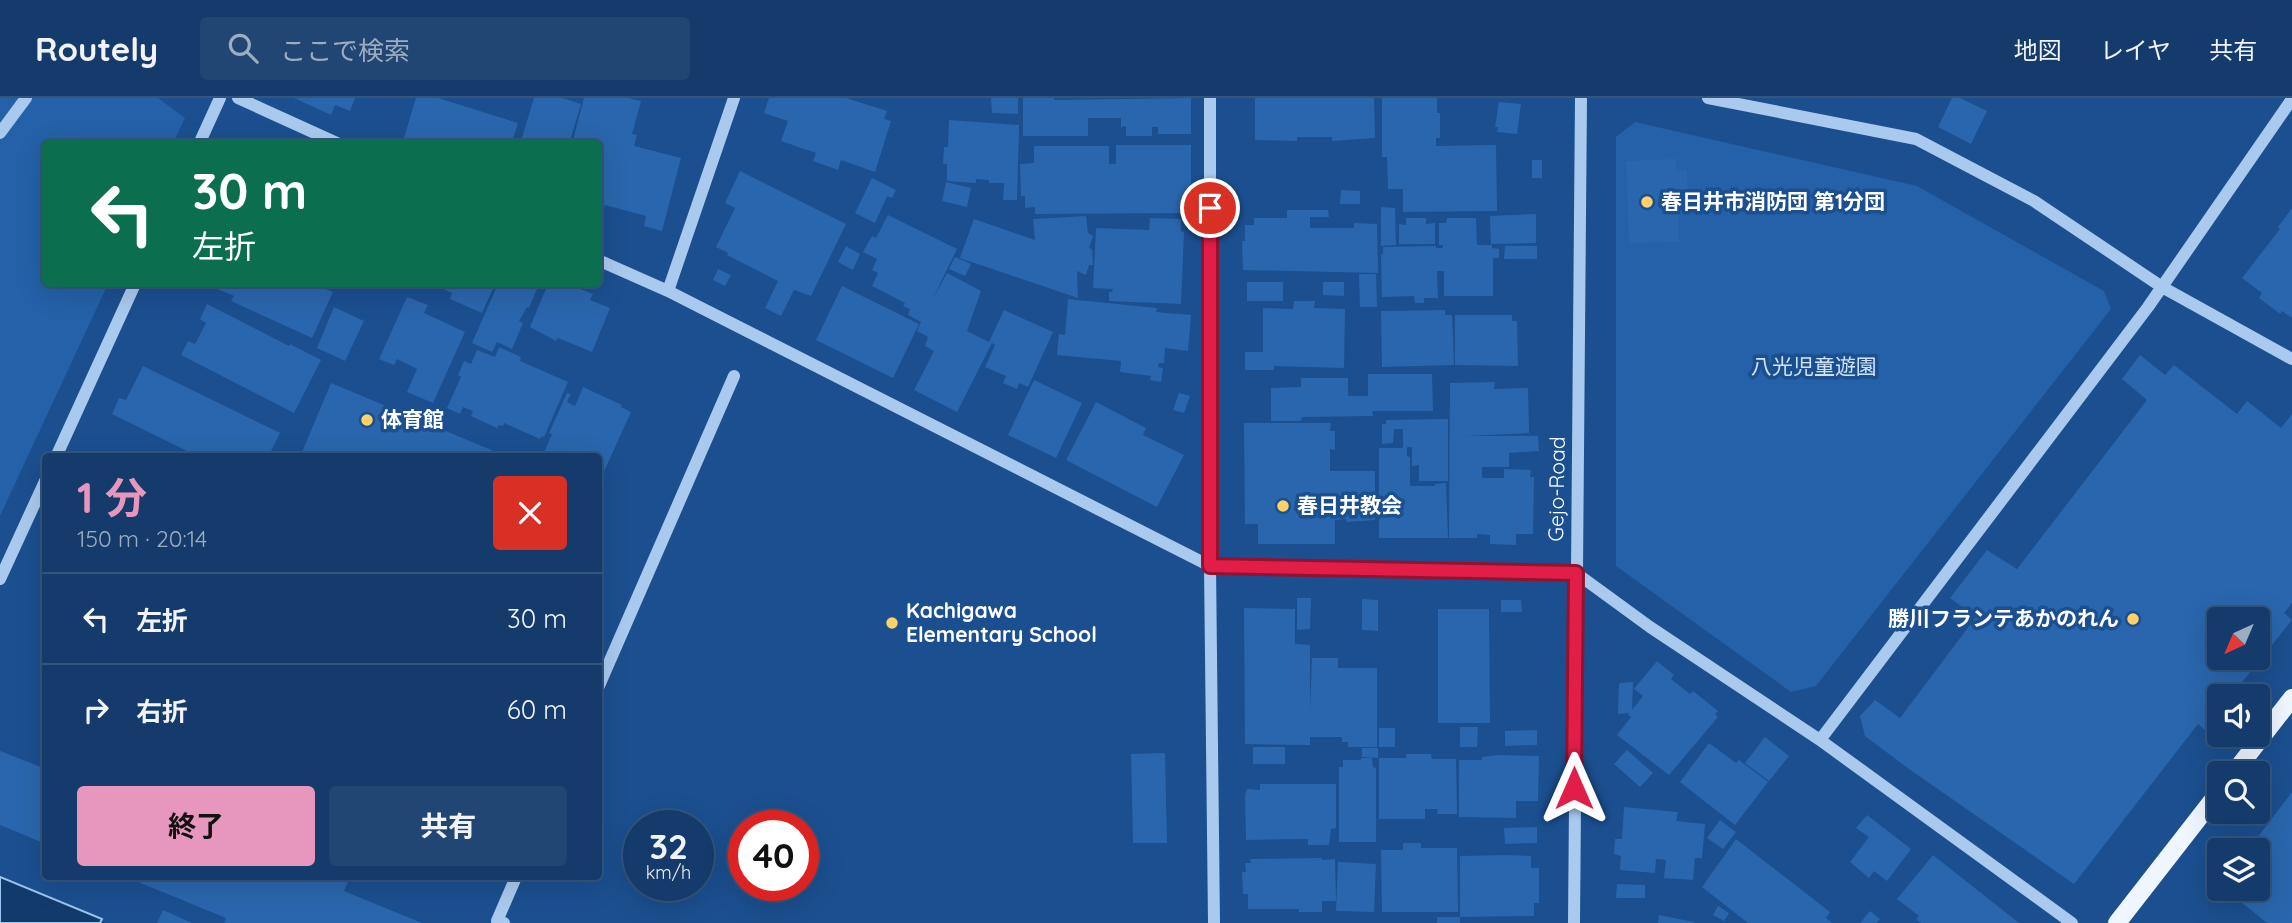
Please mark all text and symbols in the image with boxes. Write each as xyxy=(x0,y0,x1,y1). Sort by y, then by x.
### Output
search box xyxy=(200,17,690,80)
text: Routely xyxy=(35,28,158,69)
icon: search xyxy=(224,29,262,67)
text: ここで検索 xyxy=(280,34,410,67)
text: 地図 xyxy=(2014,35,2062,65)
text: レイヤ xyxy=(2100,35,2171,65)
text: 共有 xyxy=(2209,35,2257,65)
text: 30 m xyxy=(192,160,307,221)
icon: left xyxy=(77,168,168,259)
pin xyxy=(1180,178,1240,238)
place label: 春日井市消防団 第1分団 xyxy=(1661,188,1885,214)
icon: arrive xyxy=(1191,189,1229,227)
marker: 春日井市消防団 第1分団 xyxy=(1639,194,1655,210)
text: 左折 xyxy=(192,226,256,266)
park label: 八光児童遊園 xyxy=(1751,353,1877,379)
place label: 体育館 xyxy=(381,406,444,432)
marker: 体育館 xyxy=(359,412,375,428)
street label: Gejo-Road xyxy=(1542,436,1570,542)
text: 1 分 xyxy=(77,471,147,524)
button: close xyxy=(493,476,567,550)
place label: 春日井教会 xyxy=(1297,492,1402,518)
marker: 春日井教会 xyxy=(1275,498,1291,514)
text: 150 m · 20:14 xyxy=(77,524,207,553)
place label: Kachigawa Elementary School xyxy=(906,597,1097,647)
icon: left xyxy=(77,600,115,638)
text: 30 m xyxy=(507,602,567,635)
text: 左折 xyxy=(136,604,188,637)
place label: 勝川フランテあかのれん xyxy=(1888,605,2119,631)
north arrow xyxy=(2207,607,2270,670)
map controls xyxy=(2207,607,2270,901)
marker: 勝川フランテあかのれん xyxy=(2125,611,2141,627)
marker: Kachigawa Elementary School xyxy=(884,615,900,631)
button: sound xyxy=(2207,684,2270,747)
icon: right xyxy=(77,691,115,729)
text: 60 m xyxy=(507,693,567,726)
text: 右折 xyxy=(136,695,188,728)
position arrow xyxy=(1537,751,1611,825)
button: search xyxy=(2207,761,2270,824)
button: 終了 xyxy=(77,786,315,866)
button: 共有 xyxy=(329,786,567,866)
speed limit sign: 40 xyxy=(728,810,819,901)
text: 32 xyxy=(649,824,688,868)
button: layers xyxy=(2207,838,2270,901)
text: km/h xyxy=(646,861,691,884)

